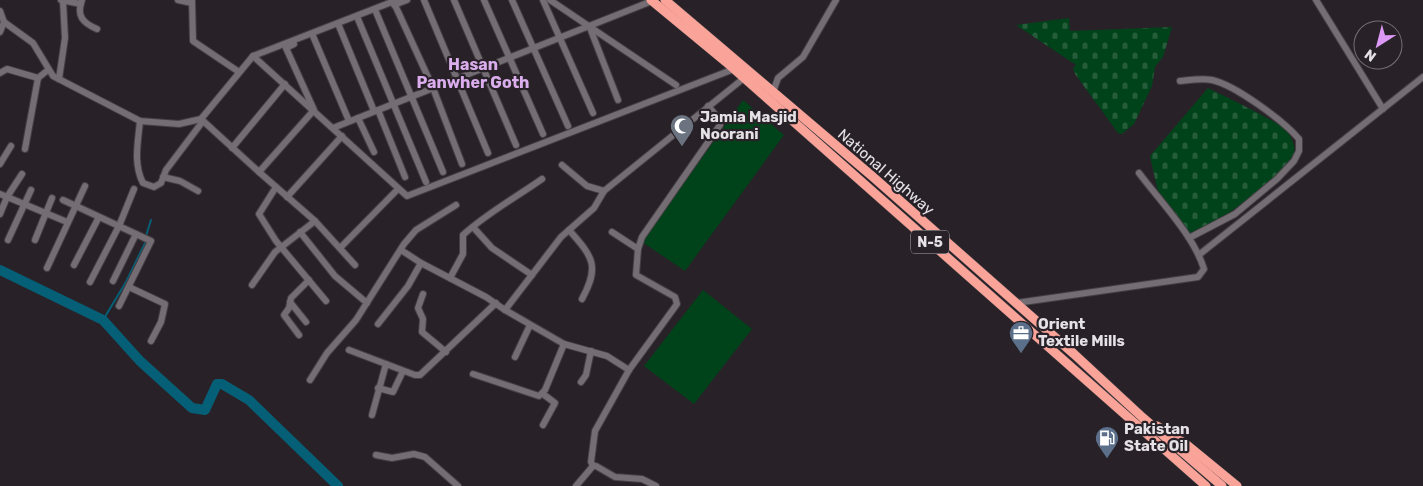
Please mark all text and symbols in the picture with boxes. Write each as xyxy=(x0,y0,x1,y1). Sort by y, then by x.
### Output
north arrow xyxy=(1353,20,1403,70)
text: N xyxy=(1362,45,1380,65)
district label: Hasan Panwher Goth xyxy=(416,55,530,92)
place label: Jamia Masjid Noorani xyxy=(700,108,797,143)
mosque icon: Jamia Masjid Noorani xyxy=(669,113,695,147)
street label: National Highway xyxy=(834,125,938,219)
road number: N-5 xyxy=(911,230,949,253)
place label: Orient Textile Mills xyxy=(1038,315,1125,350)
office icon: Orient Textile Mills xyxy=(1008,320,1034,354)
place label: Pakistan State Oil xyxy=(1124,420,1190,455)
fuel station icon: Pakistan State Oil xyxy=(1094,425,1120,459)

